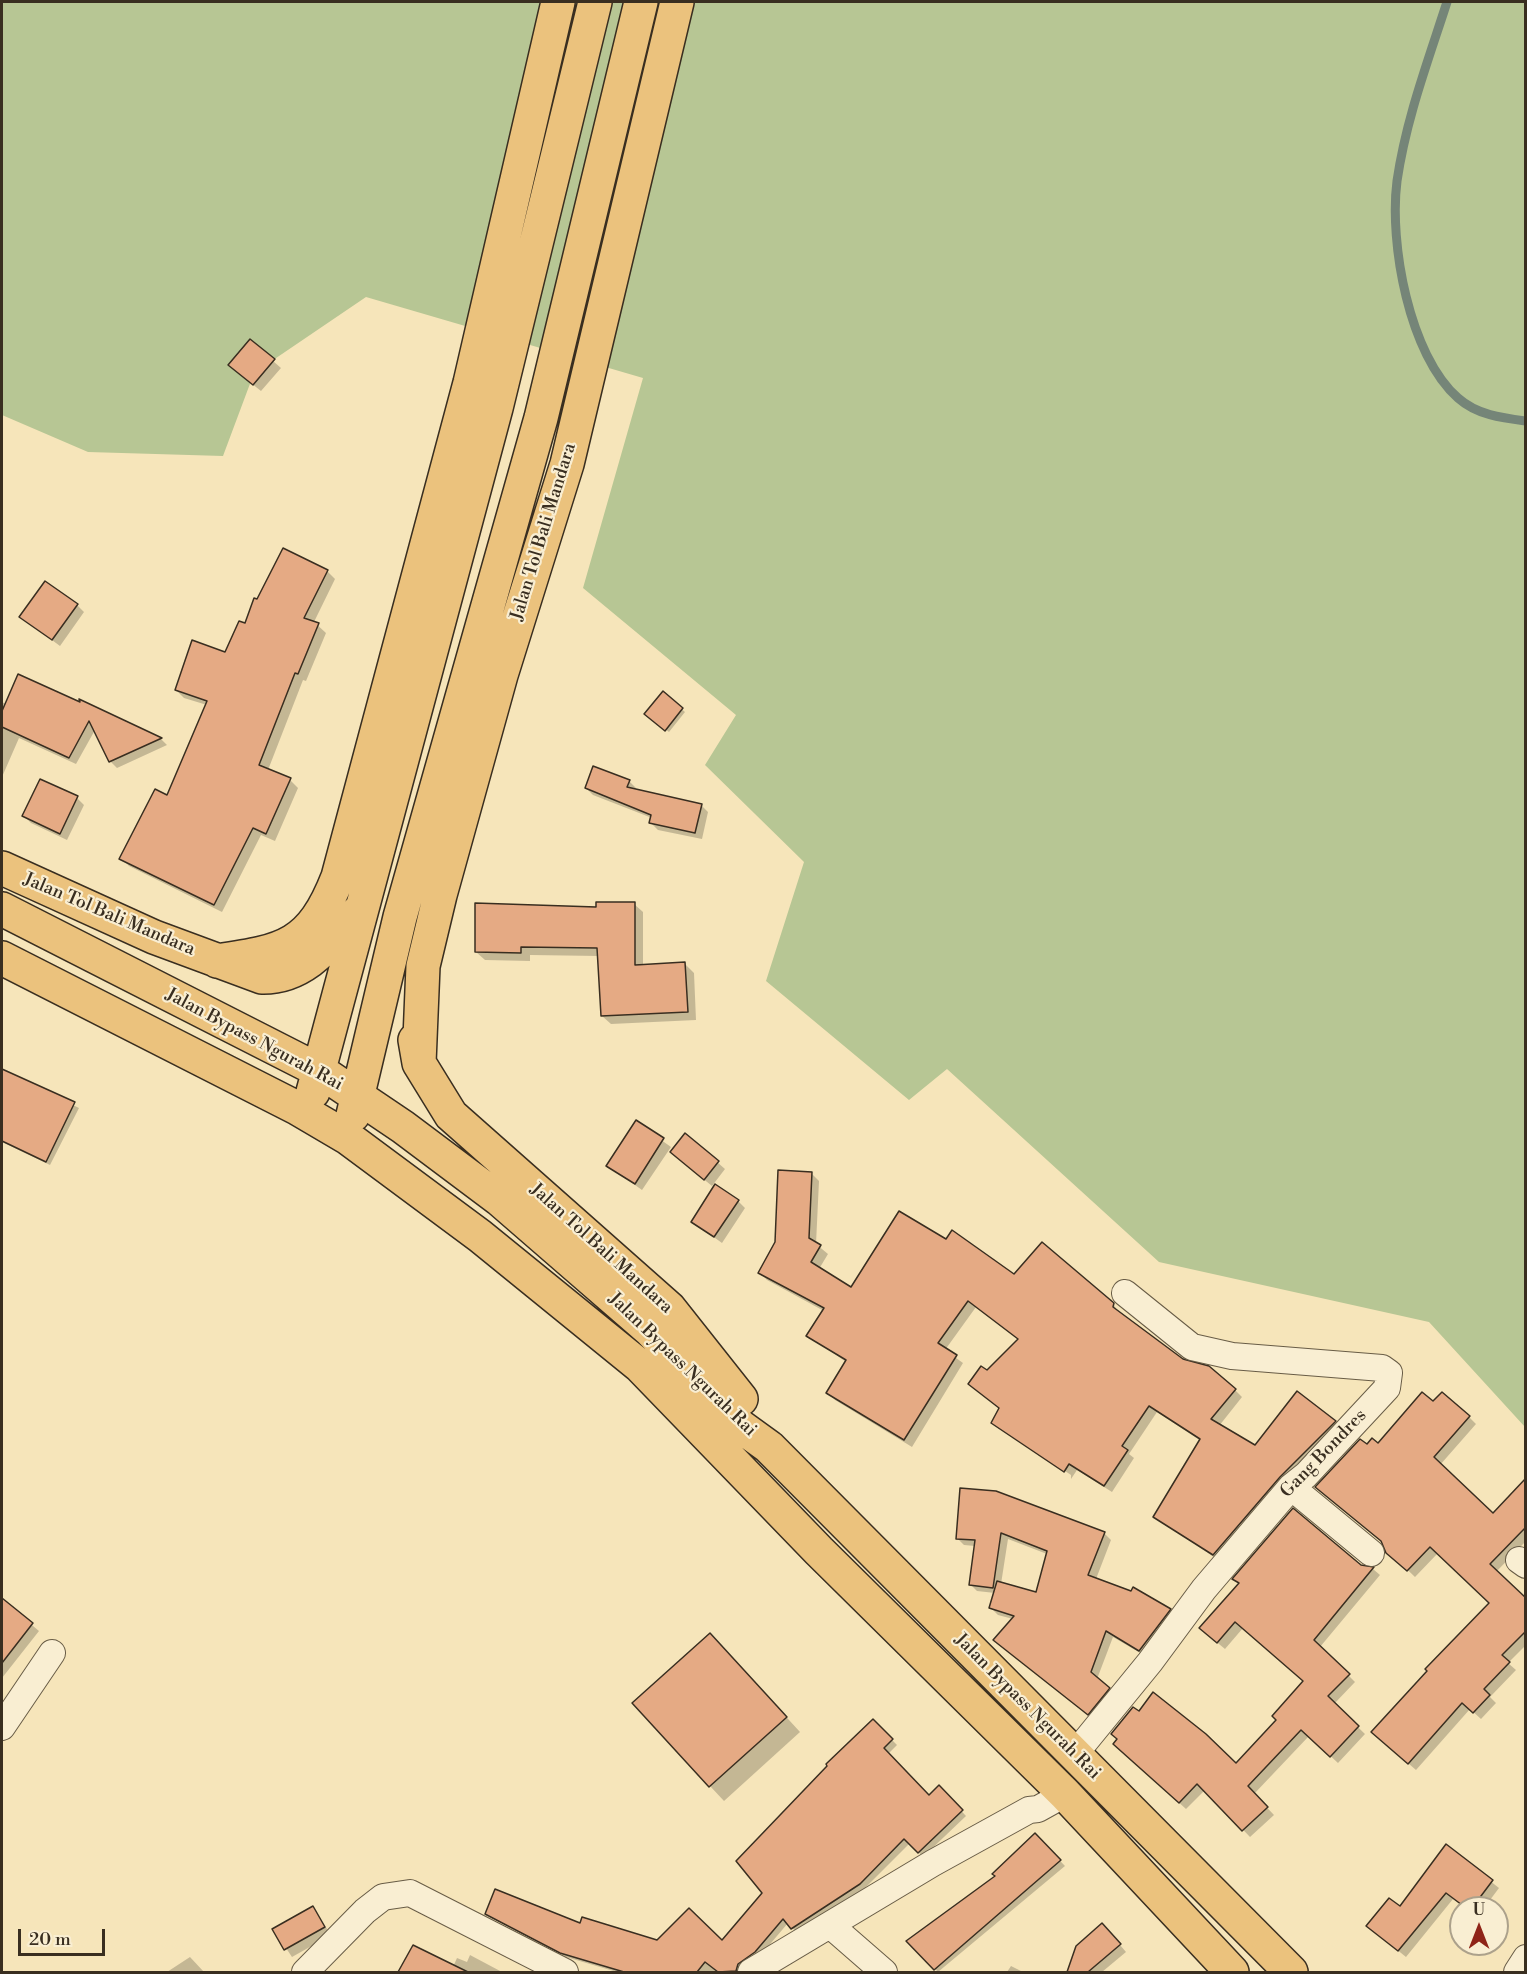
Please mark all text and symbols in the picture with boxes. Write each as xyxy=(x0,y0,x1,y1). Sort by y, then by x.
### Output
street label: Jalan Tol Bali Mandara xyxy=(507,441,581,623)
street label: Jalan Tol Bali Mandara xyxy=(20,869,198,961)
street label: Jalan Bypass Ngurah Rai xyxy=(162,984,346,1096)
street label: Jalan Tol Bali Mandara xyxy=(525,1179,677,1319)
street label: Jalan Bypass Ngurah Rai xyxy=(603,1289,761,1441)
street label: Gang Bondres xyxy=(1276,1405,1372,1503)
street label: Jalan Bypass Ngurah Rai xyxy=(949,1629,1105,1785)
north arrow xyxy=(1449,1896,1509,1956)
text: U xyxy=(1473,1900,1485,1920)
scale bar xyxy=(21,1917,108,1955)
text: 20 m xyxy=(29,1928,71,1951)

